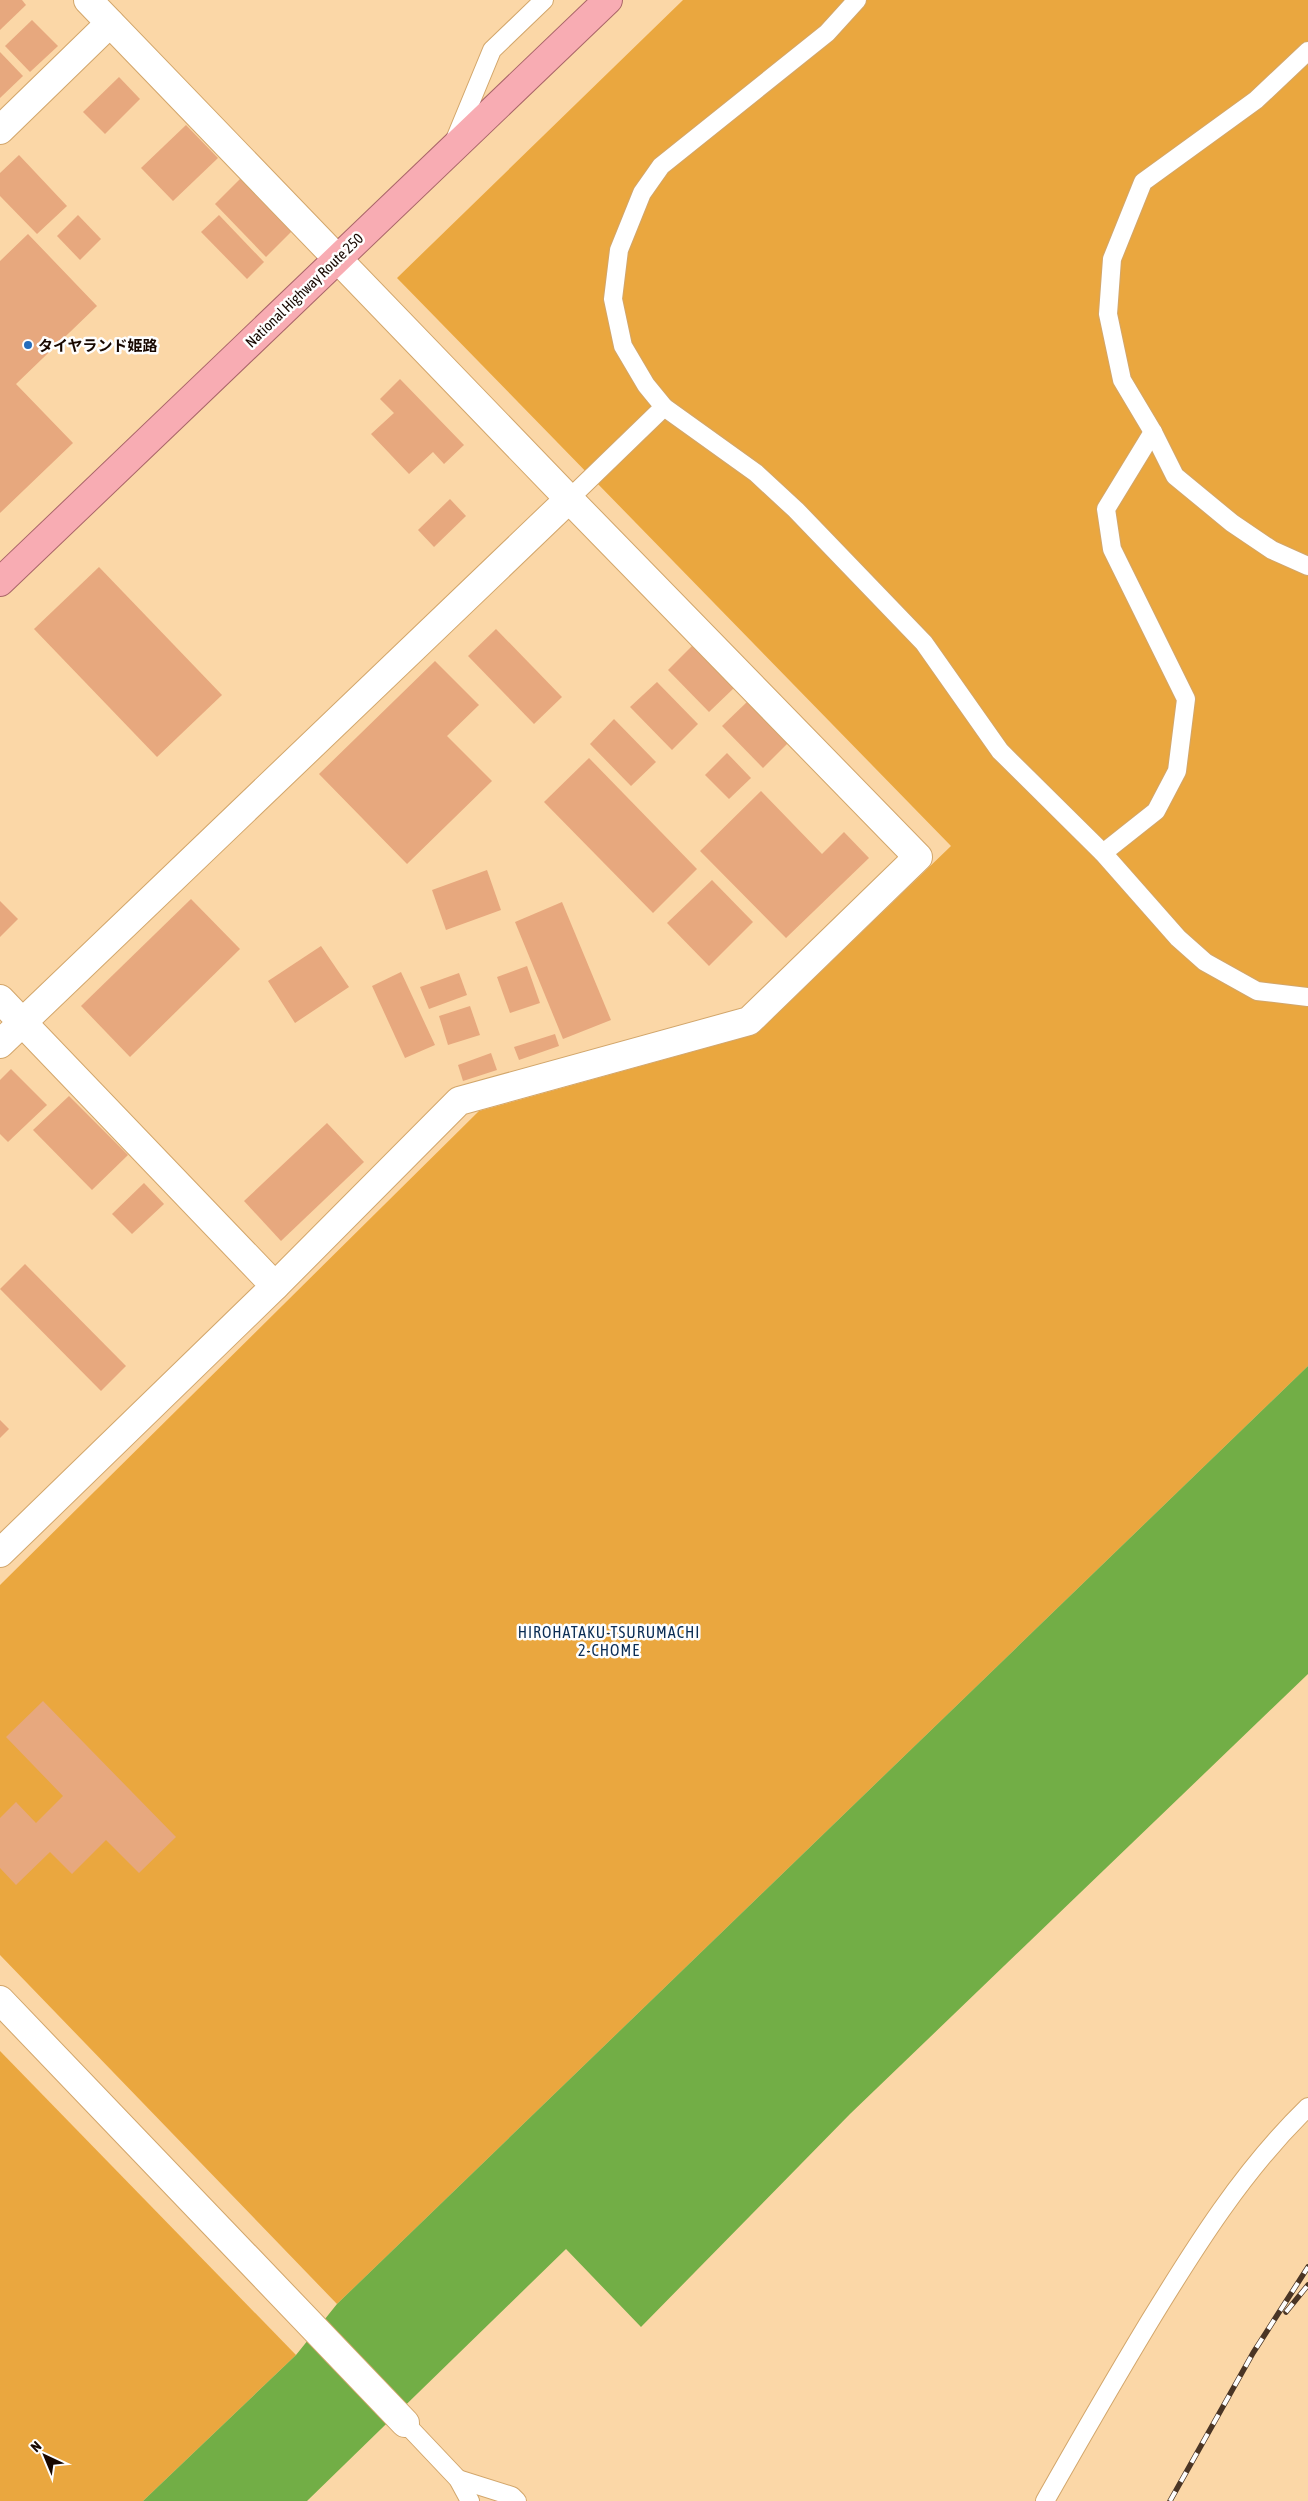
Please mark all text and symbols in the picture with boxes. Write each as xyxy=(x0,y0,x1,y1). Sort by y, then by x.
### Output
street label: National Highway Route 250 xyxy=(242,229,366,351)
place label: タイヤランド姫路 xyxy=(38,337,158,354)
marker: タイヤランド姫路 xyxy=(22,339,34,351)
district label: HIROHATAKU-TSURUMACHI 2-CHOME xyxy=(518,1623,700,1659)
north arrow xyxy=(20,2431,70,2481)
text: N xyxy=(27,2438,44,2455)

